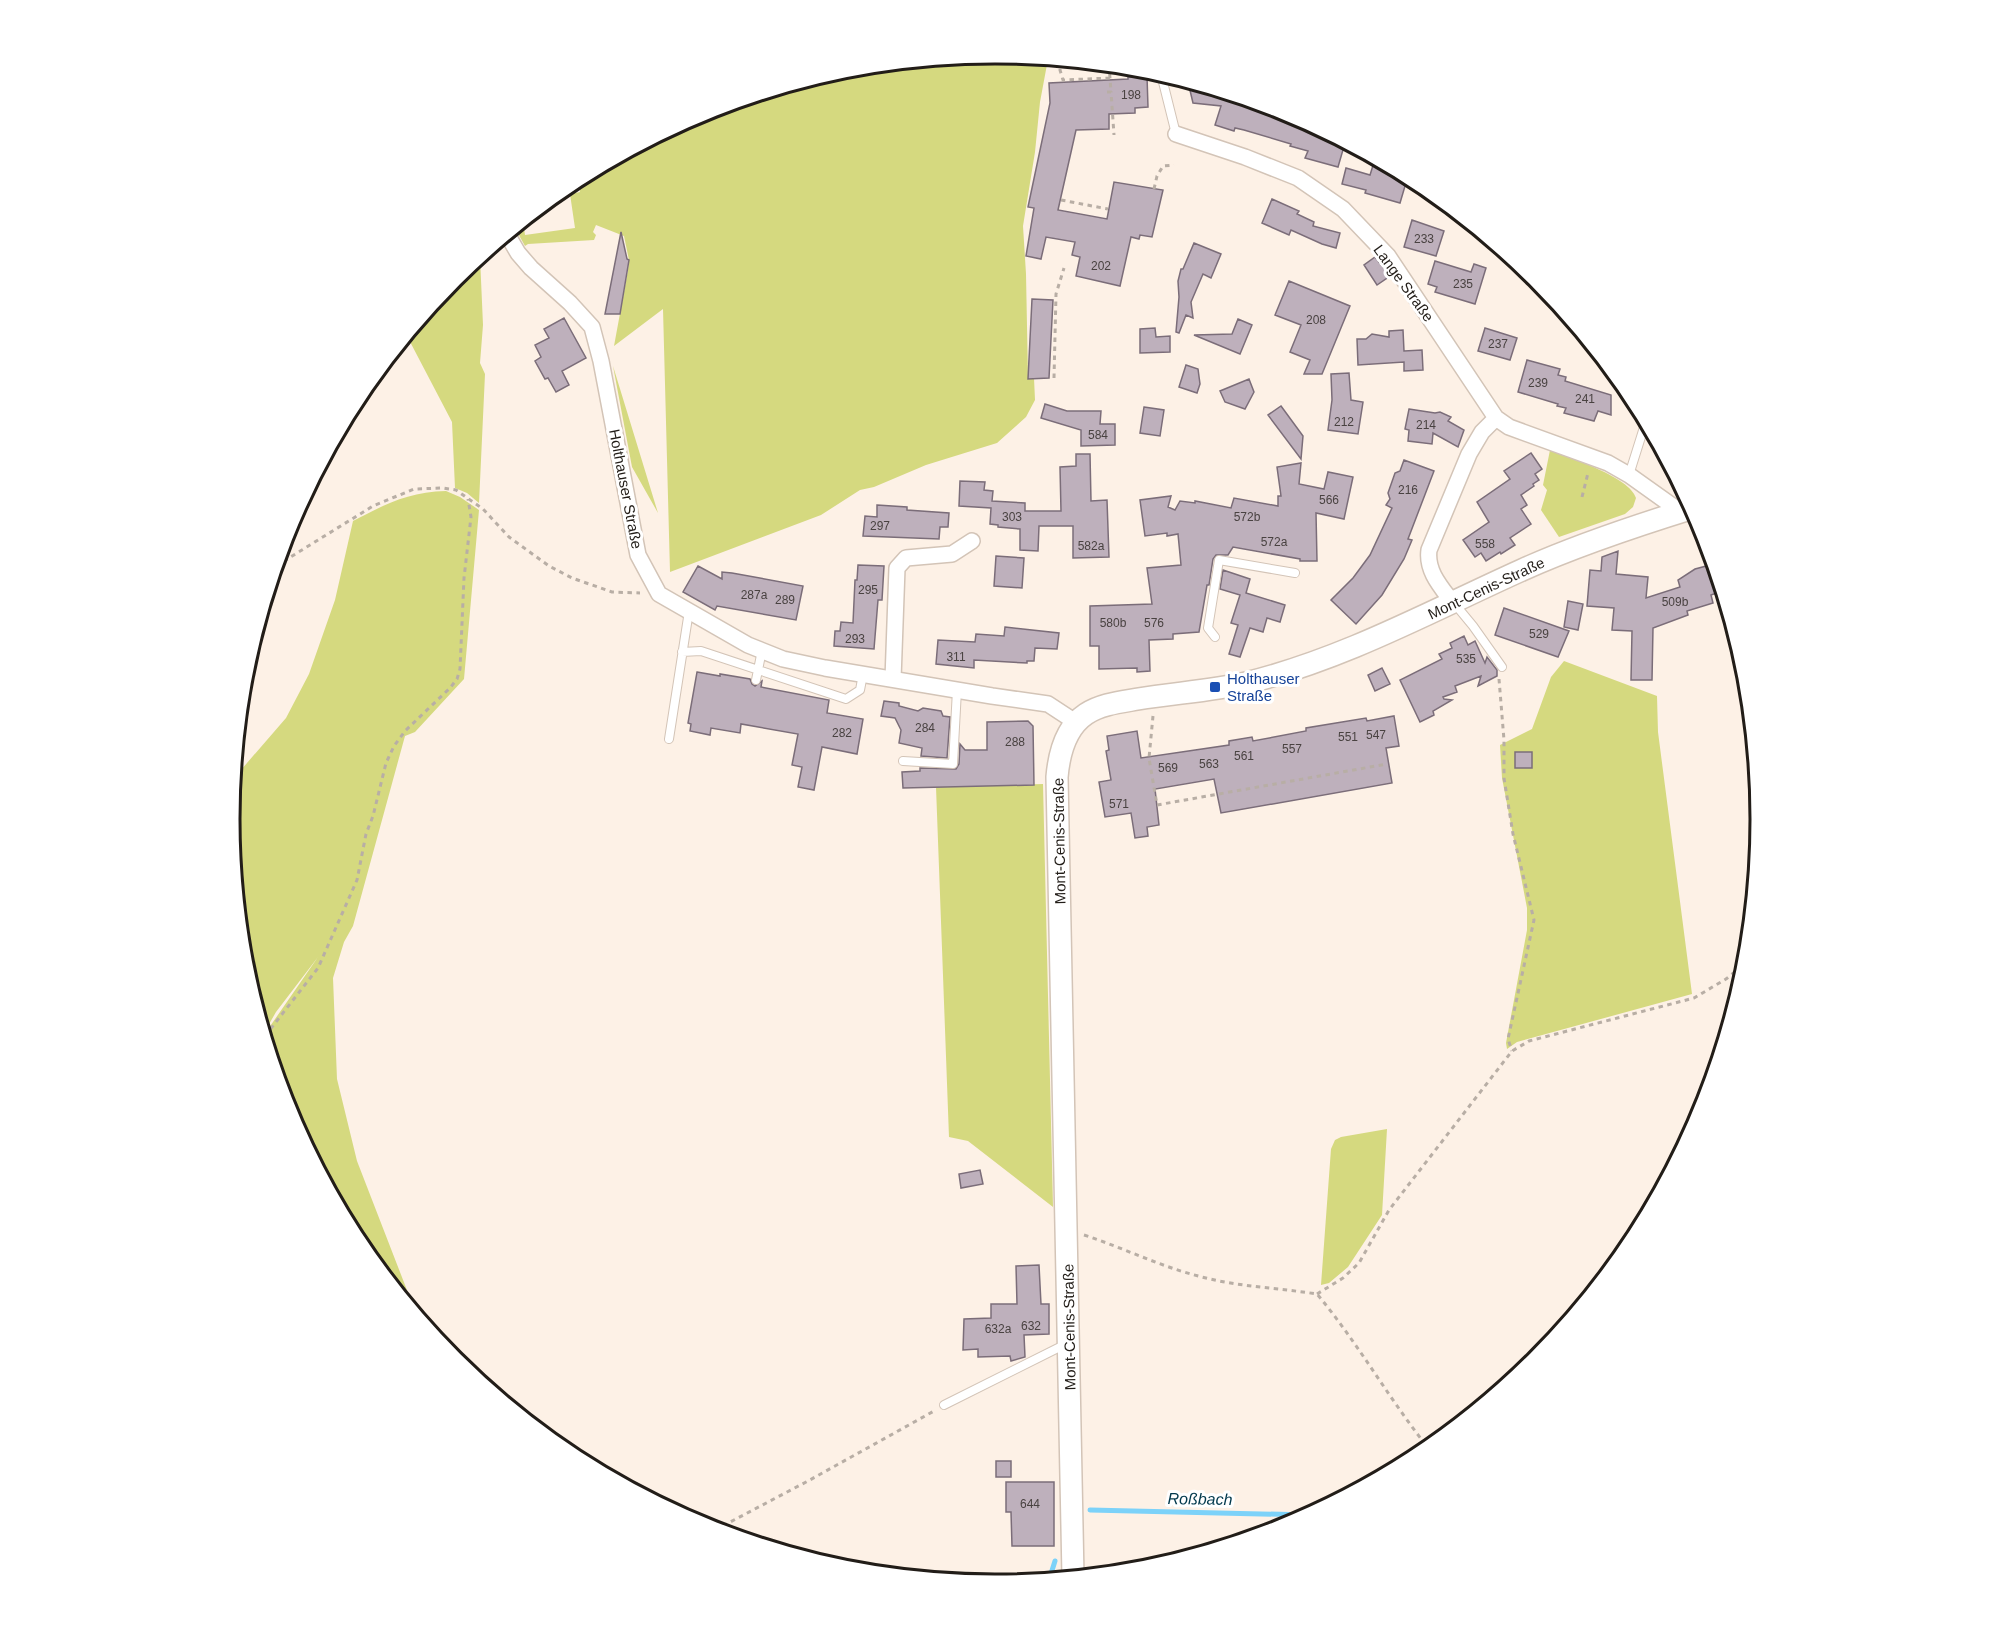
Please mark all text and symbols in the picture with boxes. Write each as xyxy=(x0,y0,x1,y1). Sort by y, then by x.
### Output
house number: 198 xyxy=(1121,88,1141,102)
house number: 233 xyxy=(1414,232,1434,246)
street label: Lange Straße xyxy=(1370,241,1438,325)
house number: 202 xyxy=(1091,259,1111,273)
house number: 235 xyxy=(1453,277,1473,291)
house number: 208 xyxy=(1306,313,1326,327)
house number: 237 xyxy=(1488,337,1508,351)
house number: 239 xyxy=(1528,376,1548,390)
house number: 241 xyxy=(1575,392,1595,406)
house number: 212 xyxy=(1334,415,1354,429)
house number: 214 xyxy=(1416,418,1436,432)
street label: Holthauser Straße xyxy=(606,428,646,550)
house number: 584 xyxy=(1088,428,1108,442)
house number: 216 xyxy=(1398,483,1418,497)
house number: 566 xyxy=(1319,493,1339,507)
house number: 303 xyxy=(1002,510,1022,524)
house number: 572b xyxy=(1234,510,1261,524)
house number: 297 xyxy=(870,519,890,533)
house number: 572a xyxy=(1261,535,1288,549)
house number: 558 xyxy=(1475,537,1495,551)
house number: 582a xyxy=(1078,539,1105,553)
street label: Mont-Cenis-Straße xyxy=(1425,554,1547,622)
house number: 295 xyxy=(858,583,878,597)
house number: 287a xyxy=(741,588,768,602)
house number: 289 xyxy=(775,593,795,607)
house number: 509b xyxy=(1662,595,1689,609)
house number: 580b xyxy=(1100,616,1127,630)
house number: 576 xyxy=(1144,616,1164,630)
house number: 529 xyxy=(1529,627,1549,641)
house number: 293 xyxy=(845,632,865,646)
house number: 311 xyxy=(946,650,966,664)
house number: 535 xyxy=(1456,652,1476,666)
place label: Holthauser Straße xyxy=(1227,670,1300,704)
marker: Holthauser Straße xyxy=(1208,680,1222,694)
house number: 284 xyxy=(915,721,935,735)
house number: 282 xyxy=(832,726,852,740)
house number: 547 xyxy=(1366,728,1386,742)
house number: 551 xyxy=(1338,730,1358,744)
house number: 288 xyxy=(1005,735,1025,749)
house number: 557 xyxy=(1282,742,1302,756)
house number: 561 xyxy=(1234,749,1254,763)
house number: 563 xyxy=(1199,757,1219,771)
house number: 569 xyxy=(1158,761,1178,775)
street label: Mont-Cenis-Straße xyxy=(1049,778,1069,904)
house number: 571 xyxy=(1109,797,1129,811)
street label: Mont-Cenis-Straße xyxy=(1059,1264,1079,1390)
house number: 632 xyxy=(1021,1319,1041,1333)
house number: 632a xyxy=(985,1322,1012,1336)
water label: Roßbach xyxy=(1167,1490,1233,1508)
house number: 644 xyxy=(1020,1497,1040,1511)

